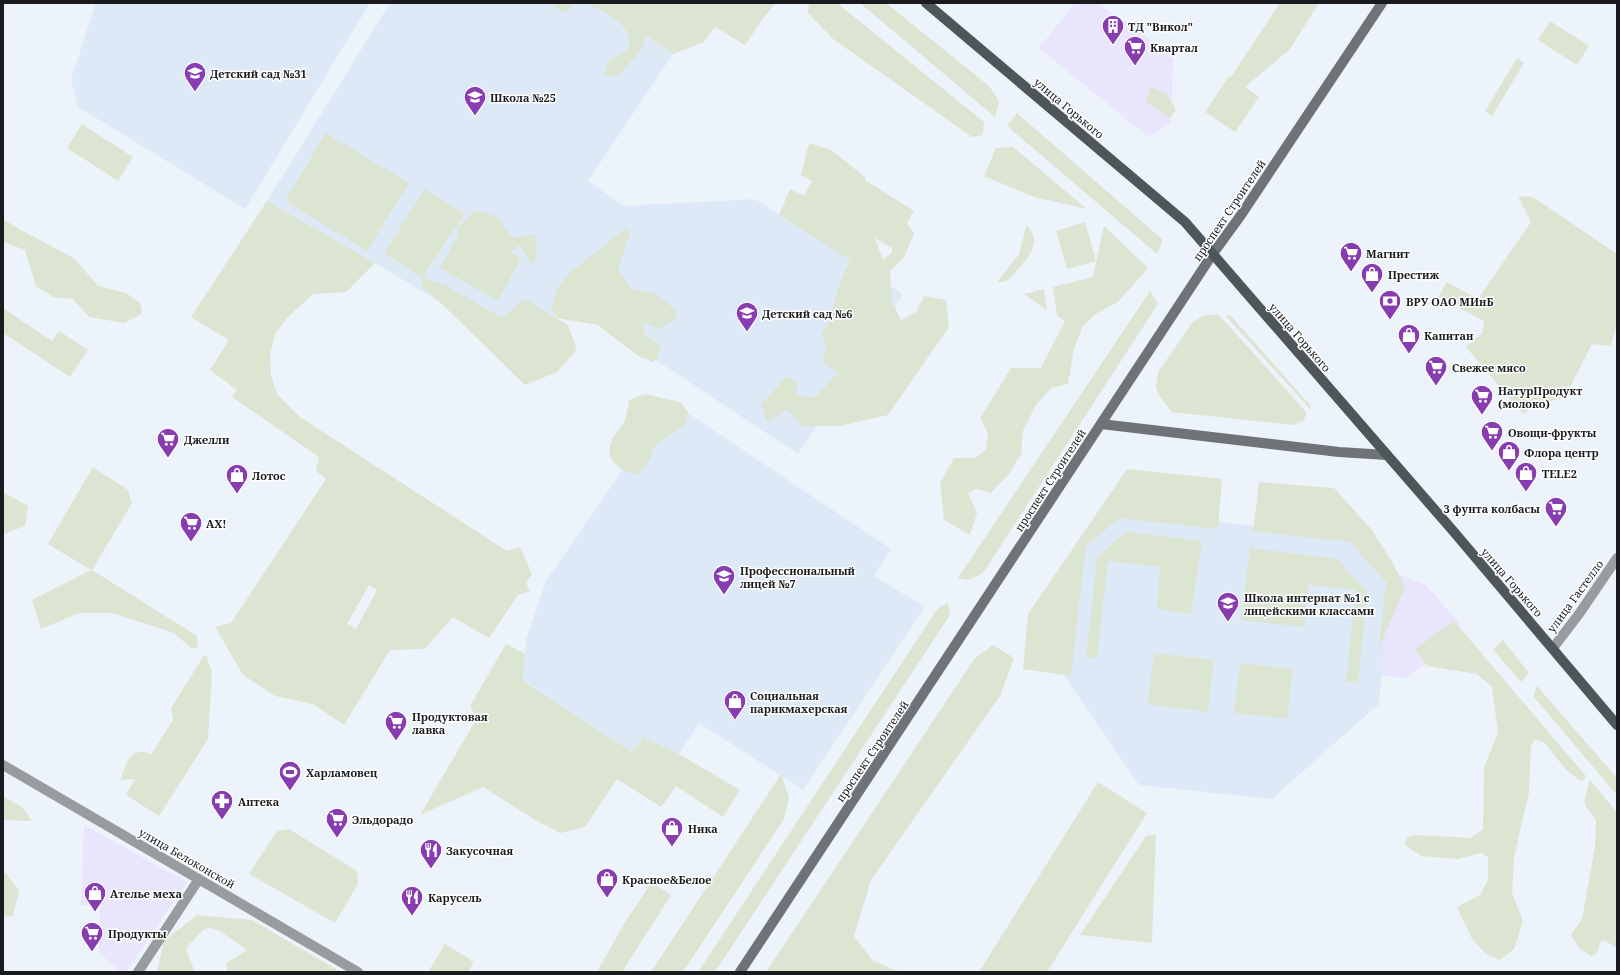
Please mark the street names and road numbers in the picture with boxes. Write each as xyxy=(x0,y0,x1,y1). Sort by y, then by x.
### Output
street label: улица Горького xyxy=(1031,74,1107,142)
street label: проспект Строителей xyxy=(1189,156,1269,264)
street label: улица Горького xyxy=(1266,299,1334,375)
street label: проспект Строителей xyxy=(1011,426,1089,534)
street label: улица Горького xyxy=(1478,544,1546,620)
street label: улица Гастелло xyxy=(1544,557,1606,635)
street label: проспект Строителей xyxy=(832,697,912,805)
street label: улица Белоконской xyxy=(136,824,238,892)

